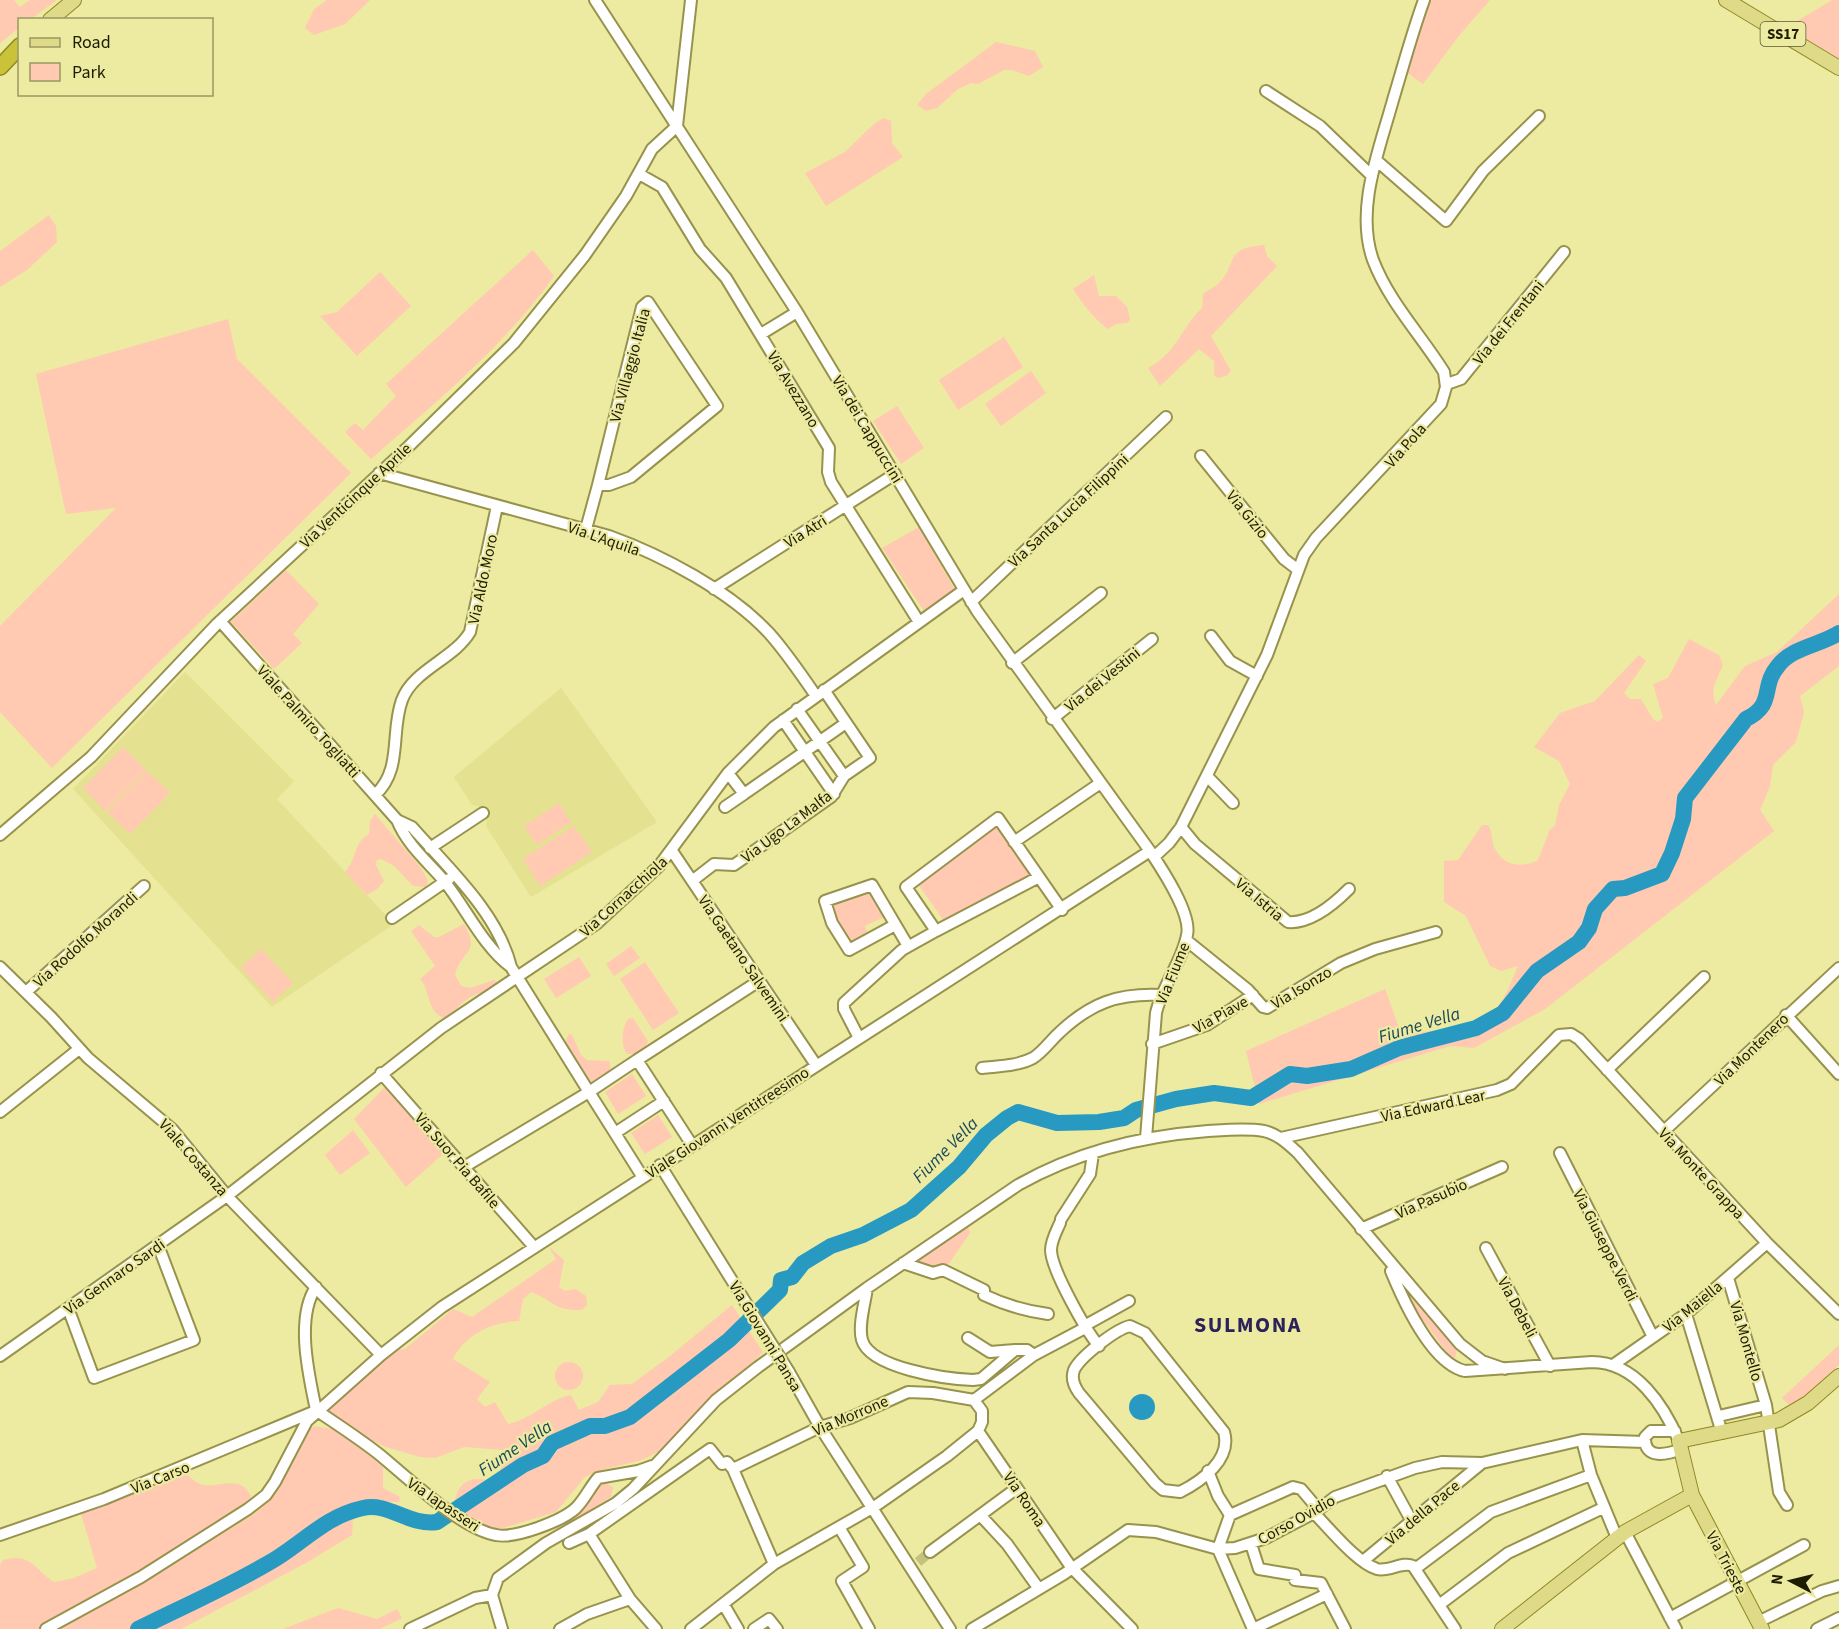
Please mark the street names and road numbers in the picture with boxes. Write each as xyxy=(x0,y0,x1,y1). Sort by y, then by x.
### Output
road number: SS17 xyxy=(1760,22,1806,46)
street label: Via dei Frentani xyxy=(1468,276,1550,370)
street label: Via Villaggio Italia xyxy=(604,306,656,425)
street label: Via Avezzano xyxy=(762,347,825,432)
street label: Via dei Cappuccini xyxy=(826,372,908,487)
street label: Via Pola xyxy=(1380,419,1432,473)
street label: Via Venticinque Aprile xyxy=(295,438,416,553)
street label: Via Santa Lucia Filippini xyxy=(1003,449,1134,573)
street label: Via Gizio xyxy=(1221,486,1274,544)
street label: Via Atri xyxy=(780,510,831,554)
street label: Via L'Aquila xyxy=(565,516,643,562)
street label: Via Aldo Moro xyxy=(463,532,503,626)
street label: Via dei Vestini xyxy=(1060,642,1145,717)
street label: Viale Palmiro Togliatti xyxy=(252,660,365,783)
street label: Via Ugo La Malfa xyxy=(737,785,837,868)
street label: Via Cornacchiola xyxy=(575,851,672,942)
street label: Via Istria xyxy=(1230,873,1288,927)
street label: Via Rodolfo Morandi xyxy=(28,887,143,993)
street label: Via Gaetano Salvemini xyxy=(692,891,794,1026)
street label: Via Fiume xyxy=(1151,939,1195,1008)
street label: Via Isonzo xyxy=(1267,961,1336,1015)
street label: Via Piave xyxy=(1189,991,1252,1039)
street label: Via Montenero xyxy=(1709,1008,1794,1091)
street label: Viale Giovanni Ventitreesimo xyxy=(641,1062,814,1184)
street label: Via Edward Lear xyxy=(1379,1084,1488,1128)
street label: Via Suor Pia Bafile xyxy=(409,1108,505,1213)
street label: Viale Costanza xyxy=(153,1114,233,1201)
street label: Via Monte Grappa xyxy=(1653,1123,1749,1224)
street label: Via Pasubio xyxy=(1392,1173,1471,1225)
street label: Via Giuseppe Verdi xyxy=(1567,1185,1643,1306)
street label: Via Gennaro Sardi xyxy=(60,1234,170,1320)
street label: Via Debeli xyxy=(1492,1273,1542,1342)
street label: Via Maiella xyxy=(1658,1276,1727,1338)
street label: Via Giovanni Pansa xyxy=(723,1277,807,1396)
street label: Via Montello xyxy=(1724,1299,1768,1384)
street label: Via Morrone xyxy=(809,1390,892,1442)
street label: Via Carso xyxy=(128,1456,193,1500)
street label: Via Roma xyxy=(998,1468,1051,1532)
street label: Via Iapasseri xyxy=(403,1472,484,1537)
street label: Via della Pace xyxy=(1381,1475,1465,1550)
street label: Corso Ovidio xyxy=(1254,1490,1339,1550)
street label: Via Trieste xyxy=(1700,1527,1752,1598)

